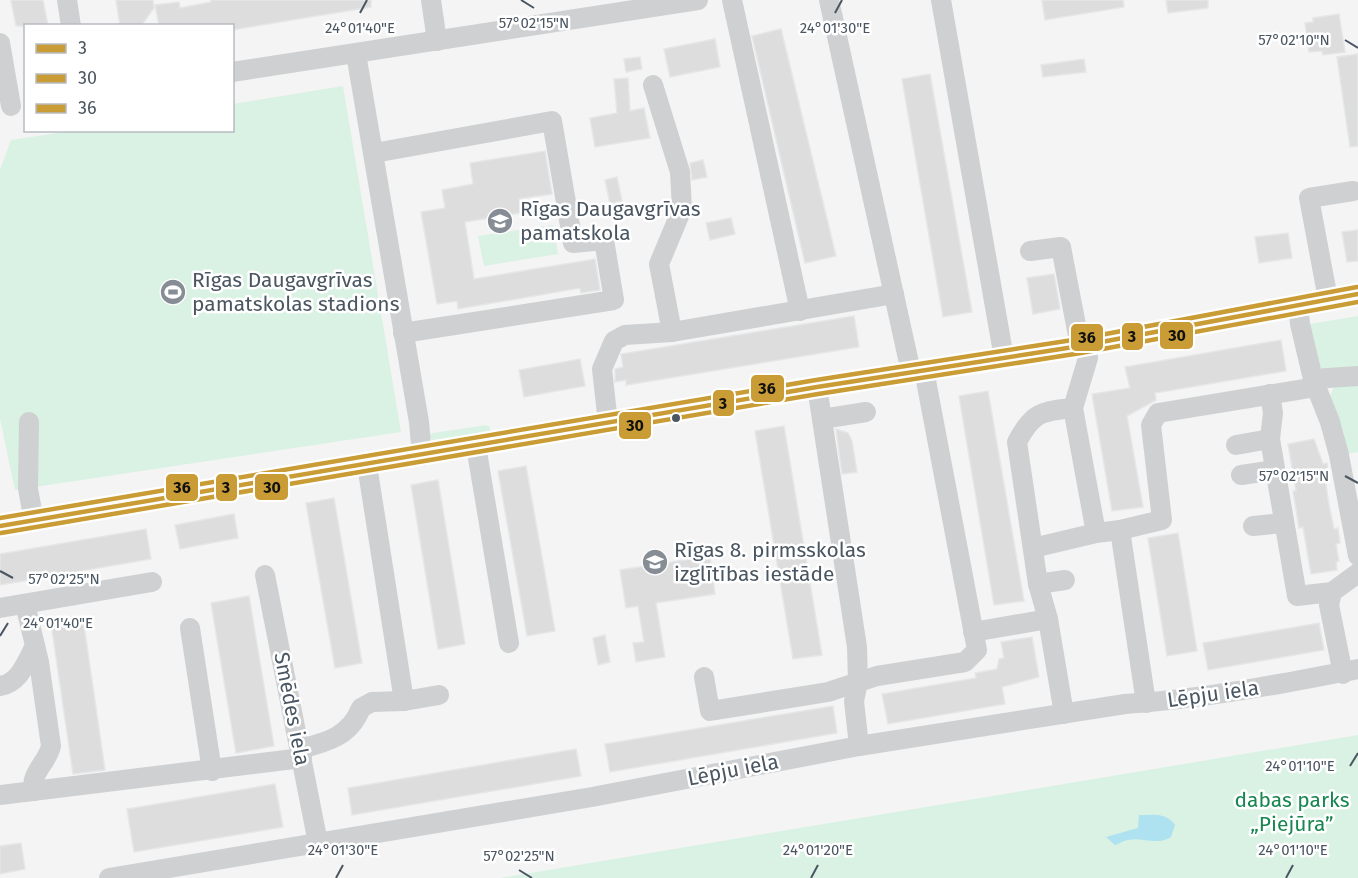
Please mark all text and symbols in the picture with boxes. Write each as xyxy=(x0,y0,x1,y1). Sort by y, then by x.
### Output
text: 57°02'15"N xyxy=(499,14,569,32)
text: 24°01'40"E xyxy=(325,19,395,37)
text: 24°01'30"E xyxy=(800,19,870,37)
legend xyxy=(24,24,234,132)
text: 57°02'10"N xyxy=(1258,31,1330,49)
text: 3 xyxy=(78,37,87,59)
text: 30 xyxy=(78,67,97,89)
text: 36 xyxy=(78,97,97,119)
place label: Rīgas Daugavgrīvas pamatskola xyxy=(520,196,701,246)
school or university icon: Rīgas Daugavgrīvas pamatskola xyxy=(485,206,515,236)
place label: Rīgas Daugavgrīvas pamatskolas stadions xyxy=(192,267,400,317)
sports icon: Rīgas Daugavgrīvas pamatskolas stadions xyxy=(158,277,188,307)
line badge: 30 xyxy=(1159,321,1194,350)
line badge: 3 xyxy=(1121,322,1144,351)
line badge: 36 xyxy=(1070,323,1104,352)
text: 30 xyxy=(1167,326,1186,345)
text: 3 xyxy=(1127,327,1136,346)
text: 36 xyxy=(1077,328,1096,347)
line badge: 36 xyxy=(750,374,785,403)
text: 36 xyxy=(757,379,776,398)
line badge: 3 xyxy=(712,389,735,417)
text: 3 xyxy=(718,394,727,413)
line badge: 30 xyxy=(618,411,652,440)
unlabelled marker xyxy=(670,412,682,424)
text: 30 xyxy=(625,416,644,435)
text: 57°02'15"N xyxy=(1259,467,1329,485)
line badge: 36 xyxy=(165,473,199,502)
line badge: 3 xyxy=(215,473,238,502)
line badge: 30 xyxy=(254,473,289,501)
text: 36 xyxy=(172,478,191,497)
text: 3 xyxy=(221,478,230,497)
text: 30 xyxy=(262,478,281,497)
place label: Rīgas 8. pirmsskolas izglītības iestāde xyxy=(674,537,866,587)
school or university icon: Rīgas 8. pirmsskolas izglītības iestāde xyxy=(640,547,670,577)
text: 57°02'25"N xyxy=(28,570,100,588)
text: 24°01'40"E xyxy=(23,614,93,632)
street label: Smēdes iela xyxy=(268,650,316,768)
street label: Lēpju iela xyxy=(1165,675,1261,713)
street label: Lēpju iela xyxy=(685,748,781,792)
text: 24°01'10"E xyxy=(1265,757,1335,775)
park label: dabas parks „Piejūra” xyxy=(1234,787,1350,837)
text: 24°01'30"E xyxy=(308,841,378,859)
text: 24°01'20"E xyxy=(783,841,853,859)
text: 24°01'10"E xyxy=(1258,841,1328,859)
text: 57°02'25"N xyxy=(483,847,555,865)

